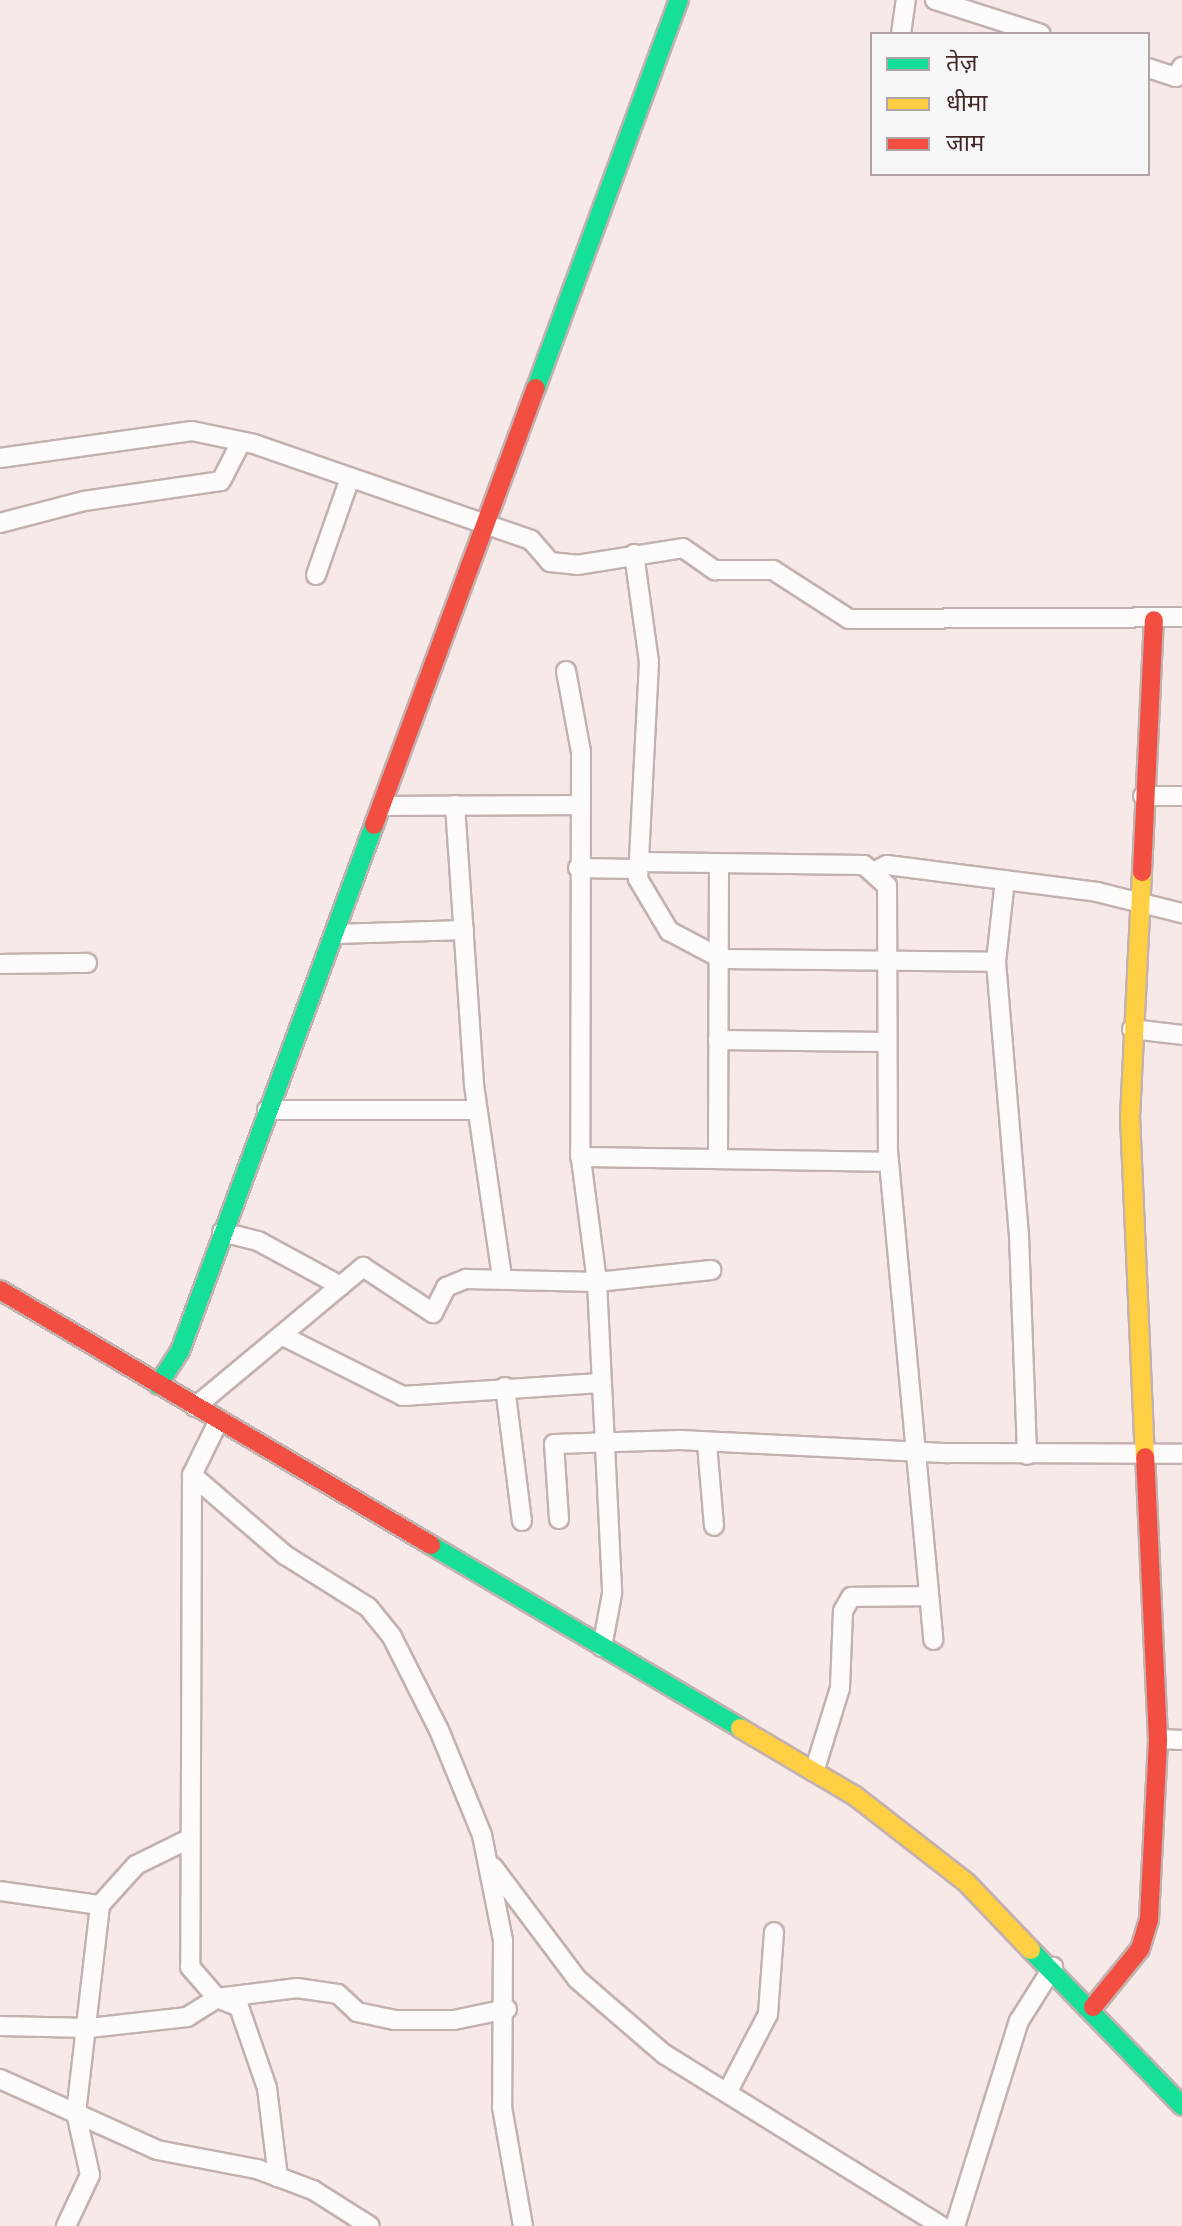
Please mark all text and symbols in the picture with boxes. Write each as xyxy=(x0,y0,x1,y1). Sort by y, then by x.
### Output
legend xyxy=(870,32,1150,176)
text: तेज़ xyxy=(946,46,978,82)
text: धीमा xyxy=(946,86,988,122)
text: जाम xyxy=(946,126,984,162)

